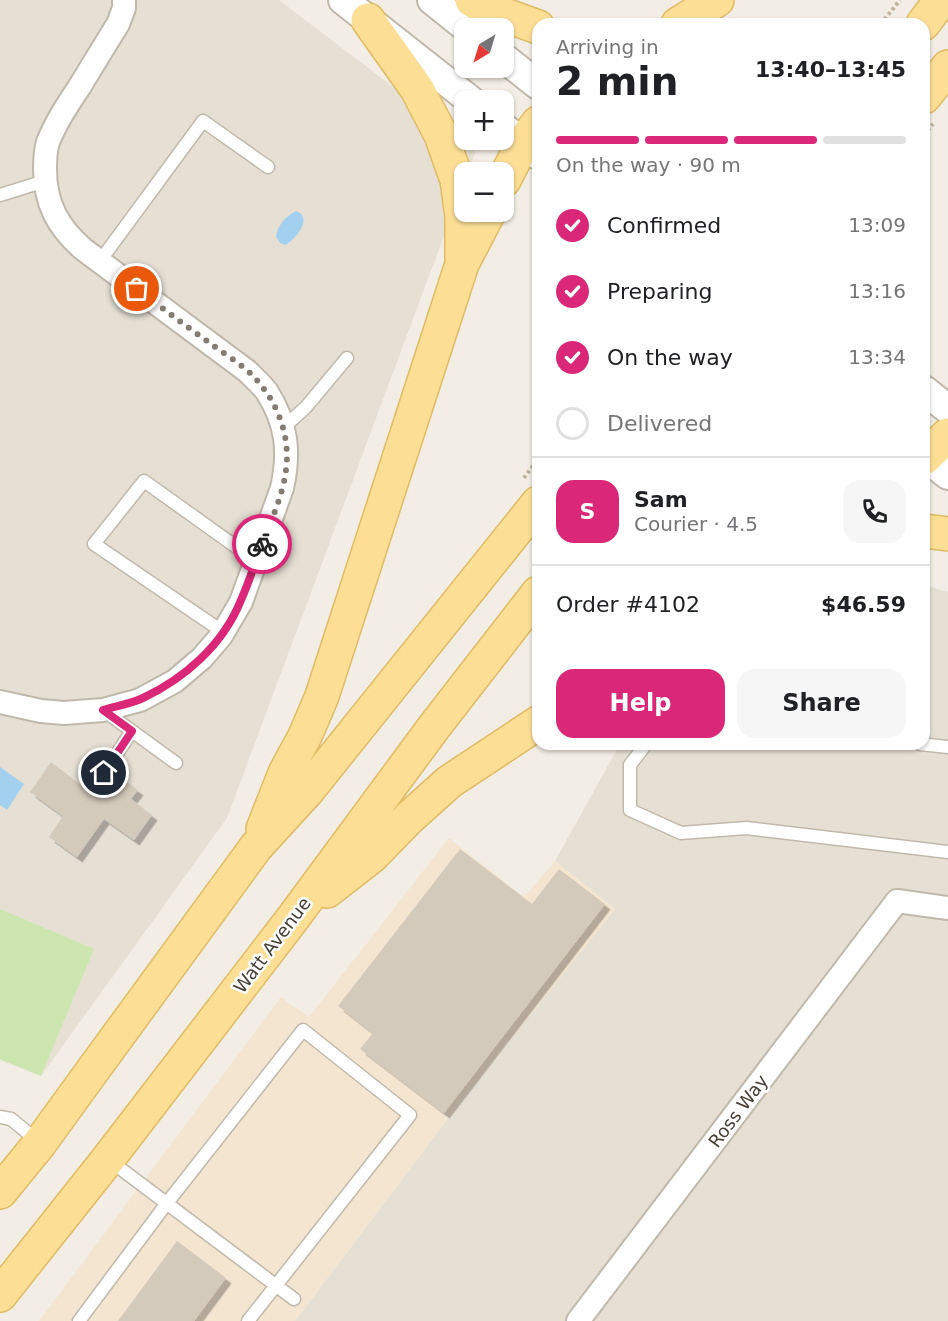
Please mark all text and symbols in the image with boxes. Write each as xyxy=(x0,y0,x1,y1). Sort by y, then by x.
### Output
north arrow xyxy=(454,18,514,78)
map controls xyxy=(454,18,514,222)
text: Arriving in xyxy=(556,35,659,59)
text: 13:40–13:45 xyxy=(755,57,906,82)
text: 2 min xyxy=(556,59,678,104)
button: + xyxy=(454,90,514,150)
text: On the way · 90 m xyxy=(556,153,741,177)
button: − xyxy=(454,162,514,222)
icon: check xyxy=(556,209,589,242)
text: Confirmed xyxy=(607,213,721,238)
text: 13:09 xyxy=(848,213,906,237)
pin xyxy=(111,263,162,314)
icon: bag xyxy=(120,272,153,305)
icon: check xyxy=(556,275,589,308)
text: Preparing xyxy=(607,279,713,304)
text: 13:16 xyxy=(848,279,906,303)
icon: check xyxy=(556,341,589,374)
text: On the way xyxy=(607,345,733,370)
text: 13:34 xyxy=(848,345,906,369)
text: Delivered xyxy=(607,411,712,436)
button: phone xyxy=(843,480,906,543)
text: Sam xyxy=(634,487,688,512)
text: S xyxy=(580,499,595,524)
text: Courier · 4.5 xyxy=(634,512,758,536)
courier xyxy=(232,514,292,574)
icon: bike xyxy=(246,528,279,561)
text: Order #4102 xyxy=(556,592,700,617)
text: $46.59 xyxy=(821,592,906,617)
button: Help xyxy=(556,669,725,738)
button: Share xyxy=(737,669,906,738)
pin xyxy=(78,747,129,798)
icon: home xyxy=(87,756,120,789)
street label: Watt Avenue xyxy=(229,893,315,997)
street label: Ross Way xyxy=(704,1070,772,1151)

